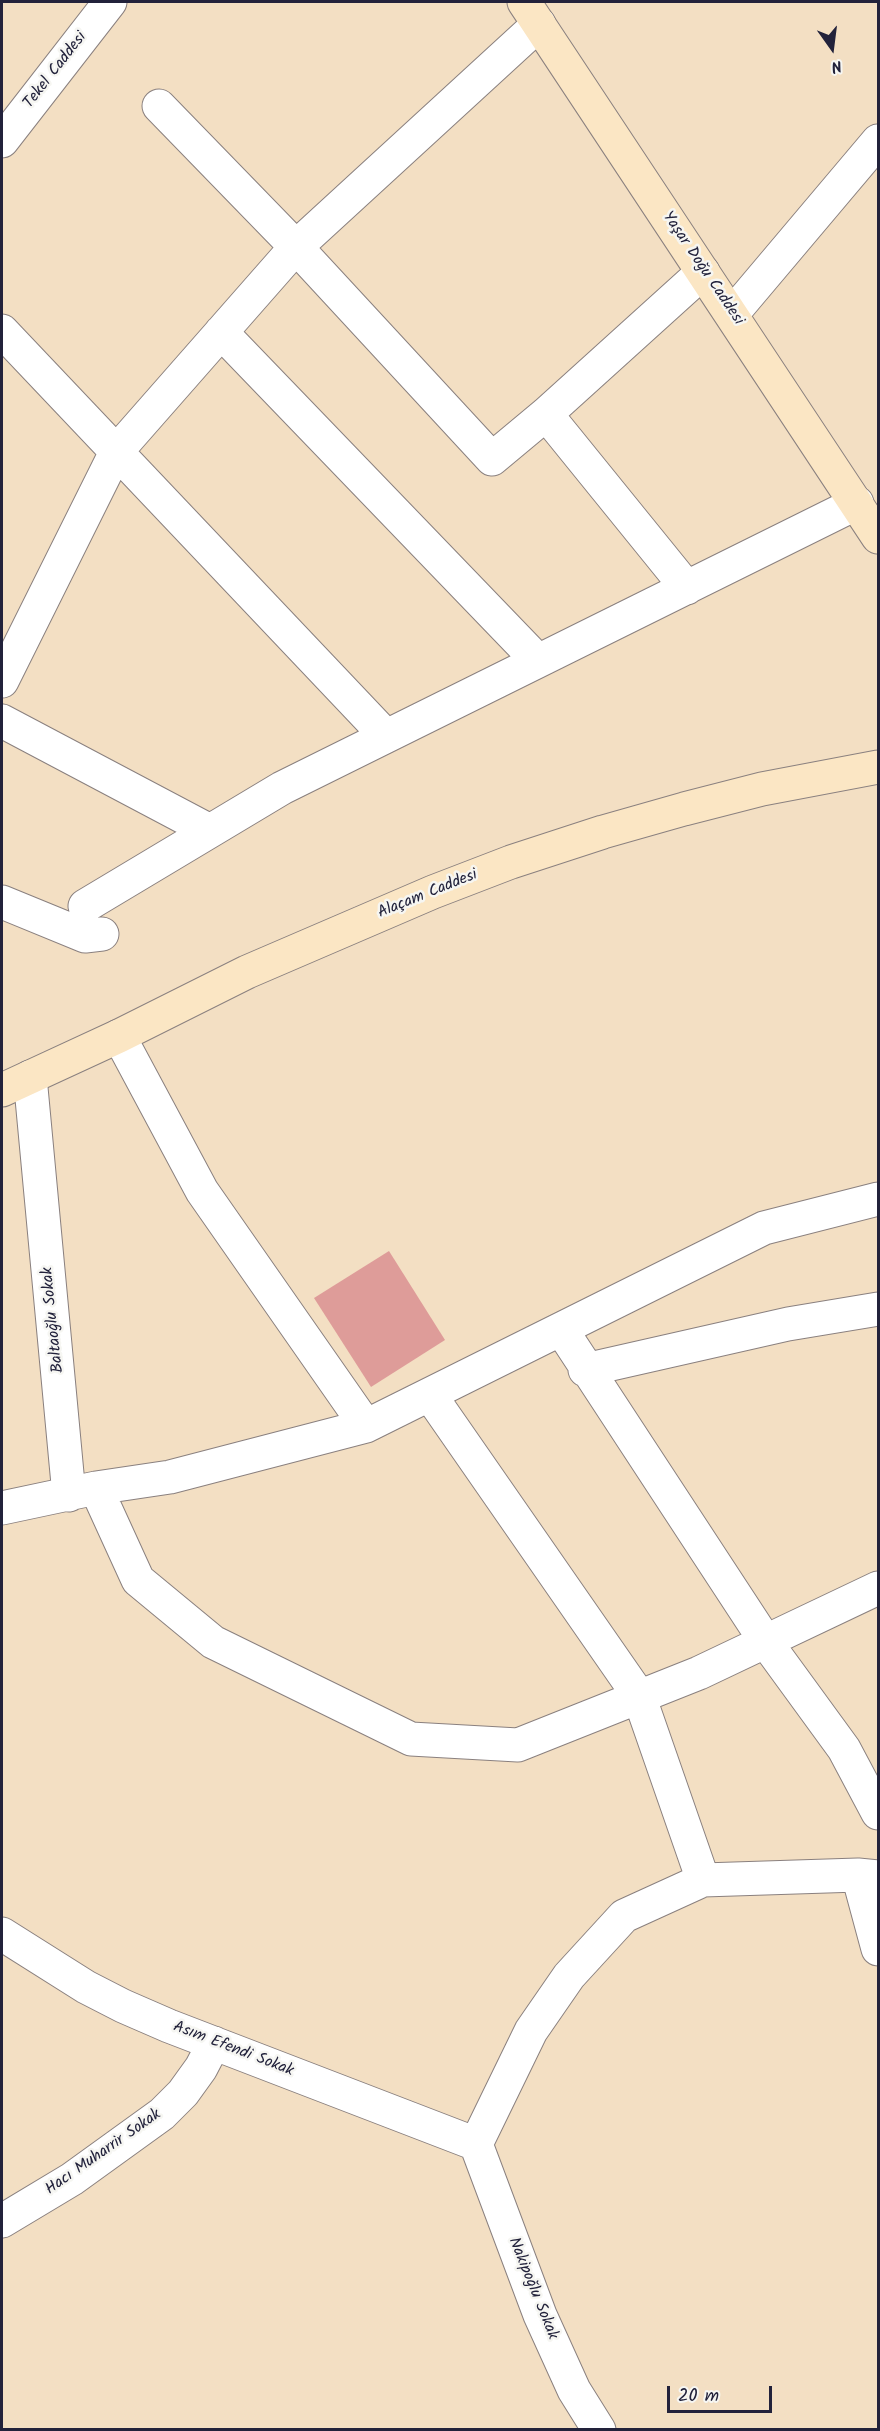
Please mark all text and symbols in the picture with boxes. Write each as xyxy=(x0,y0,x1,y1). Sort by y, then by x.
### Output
north arrow xyxy=(802,18,862,78)
street label: Tekel Caddesi xyxy=(20,29,92,113)
text: N xyxy=(829,53,844,79)
street label: Yaşar Doğu Caddesi xyxy=(657,209,747,329)
street label: Alaçam Caddesi xyxy=(375,866,481,924)
street label: Baltaoğlu Sokak xyxy=(39,1266,69,1374)
street label: Asım Efendi Sokak xyxy=(170,2018,296,2082)
street label: Hacı Muharrir Sokak xyxy=(43,2106,165,2200)
street label: Nakipoğlu Sokak xyxy=(503,2235,561,2343)
scale bar xyxy=(670,2374,775,2412)
text: 20 m xyxy=(678,2382,719,2411)

